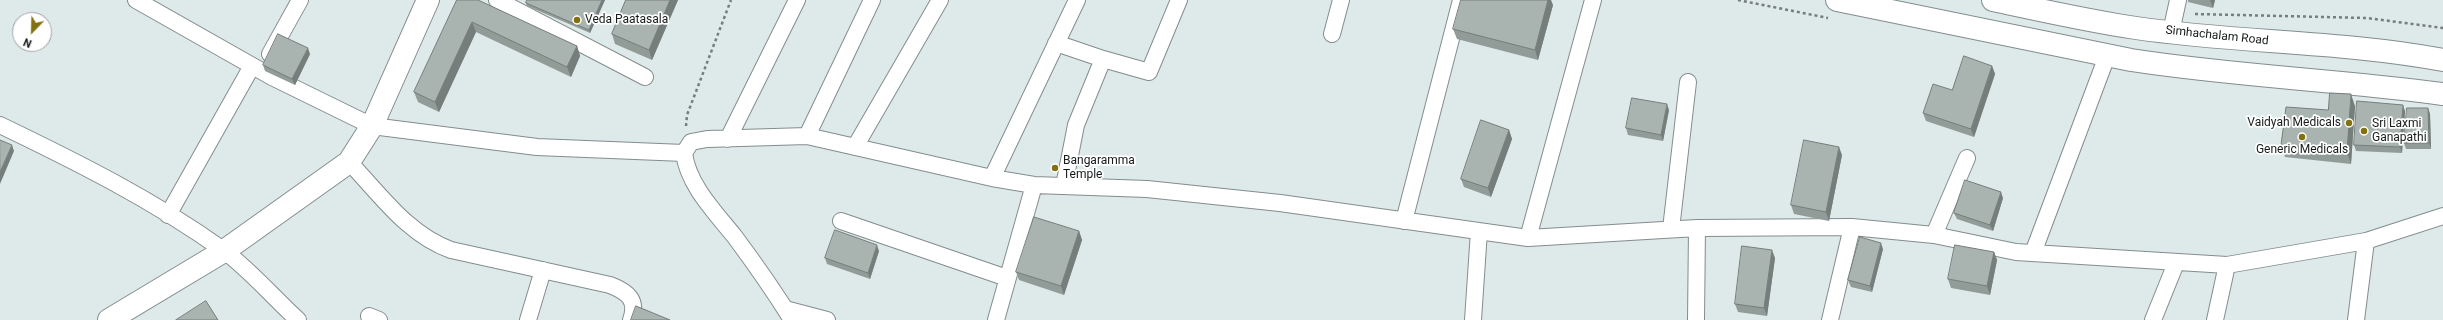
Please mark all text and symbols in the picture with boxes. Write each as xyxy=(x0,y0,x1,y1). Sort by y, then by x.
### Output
north arrow xyxy=(12,12,52,52)
place label: Veda Paatasala xyxy=(585,13,668,27)
marker: Veda Paatasala xyxy=(572,15,582,25)
street label: Simhachalam Road xyxy=(2165,23,2269,49)
text: N xyxy=(21,35,34,50)
place label: Vaidyah Medicals xyxy=(2247,116,2341,130)
place label: Sri Laxmi Ganapathi xyxy=(2372,117,2427,145)
marker: Vaidyah Medicals xyxy=(2344,118,2354,128)
marker: Sri Laxmi Ganapathi xyxy=(2359,126,2369,136)
marker: Generic Medicals xyxy=(2297,132,2307,142)
place label: Generic Medicals xyxy=(2256,143,2348,157)
place label: Bangaramma Temple xyxy=(1063,154,1135,182)
marker: Bangaramma Temple xyxy=(1050,163,1060,173)

